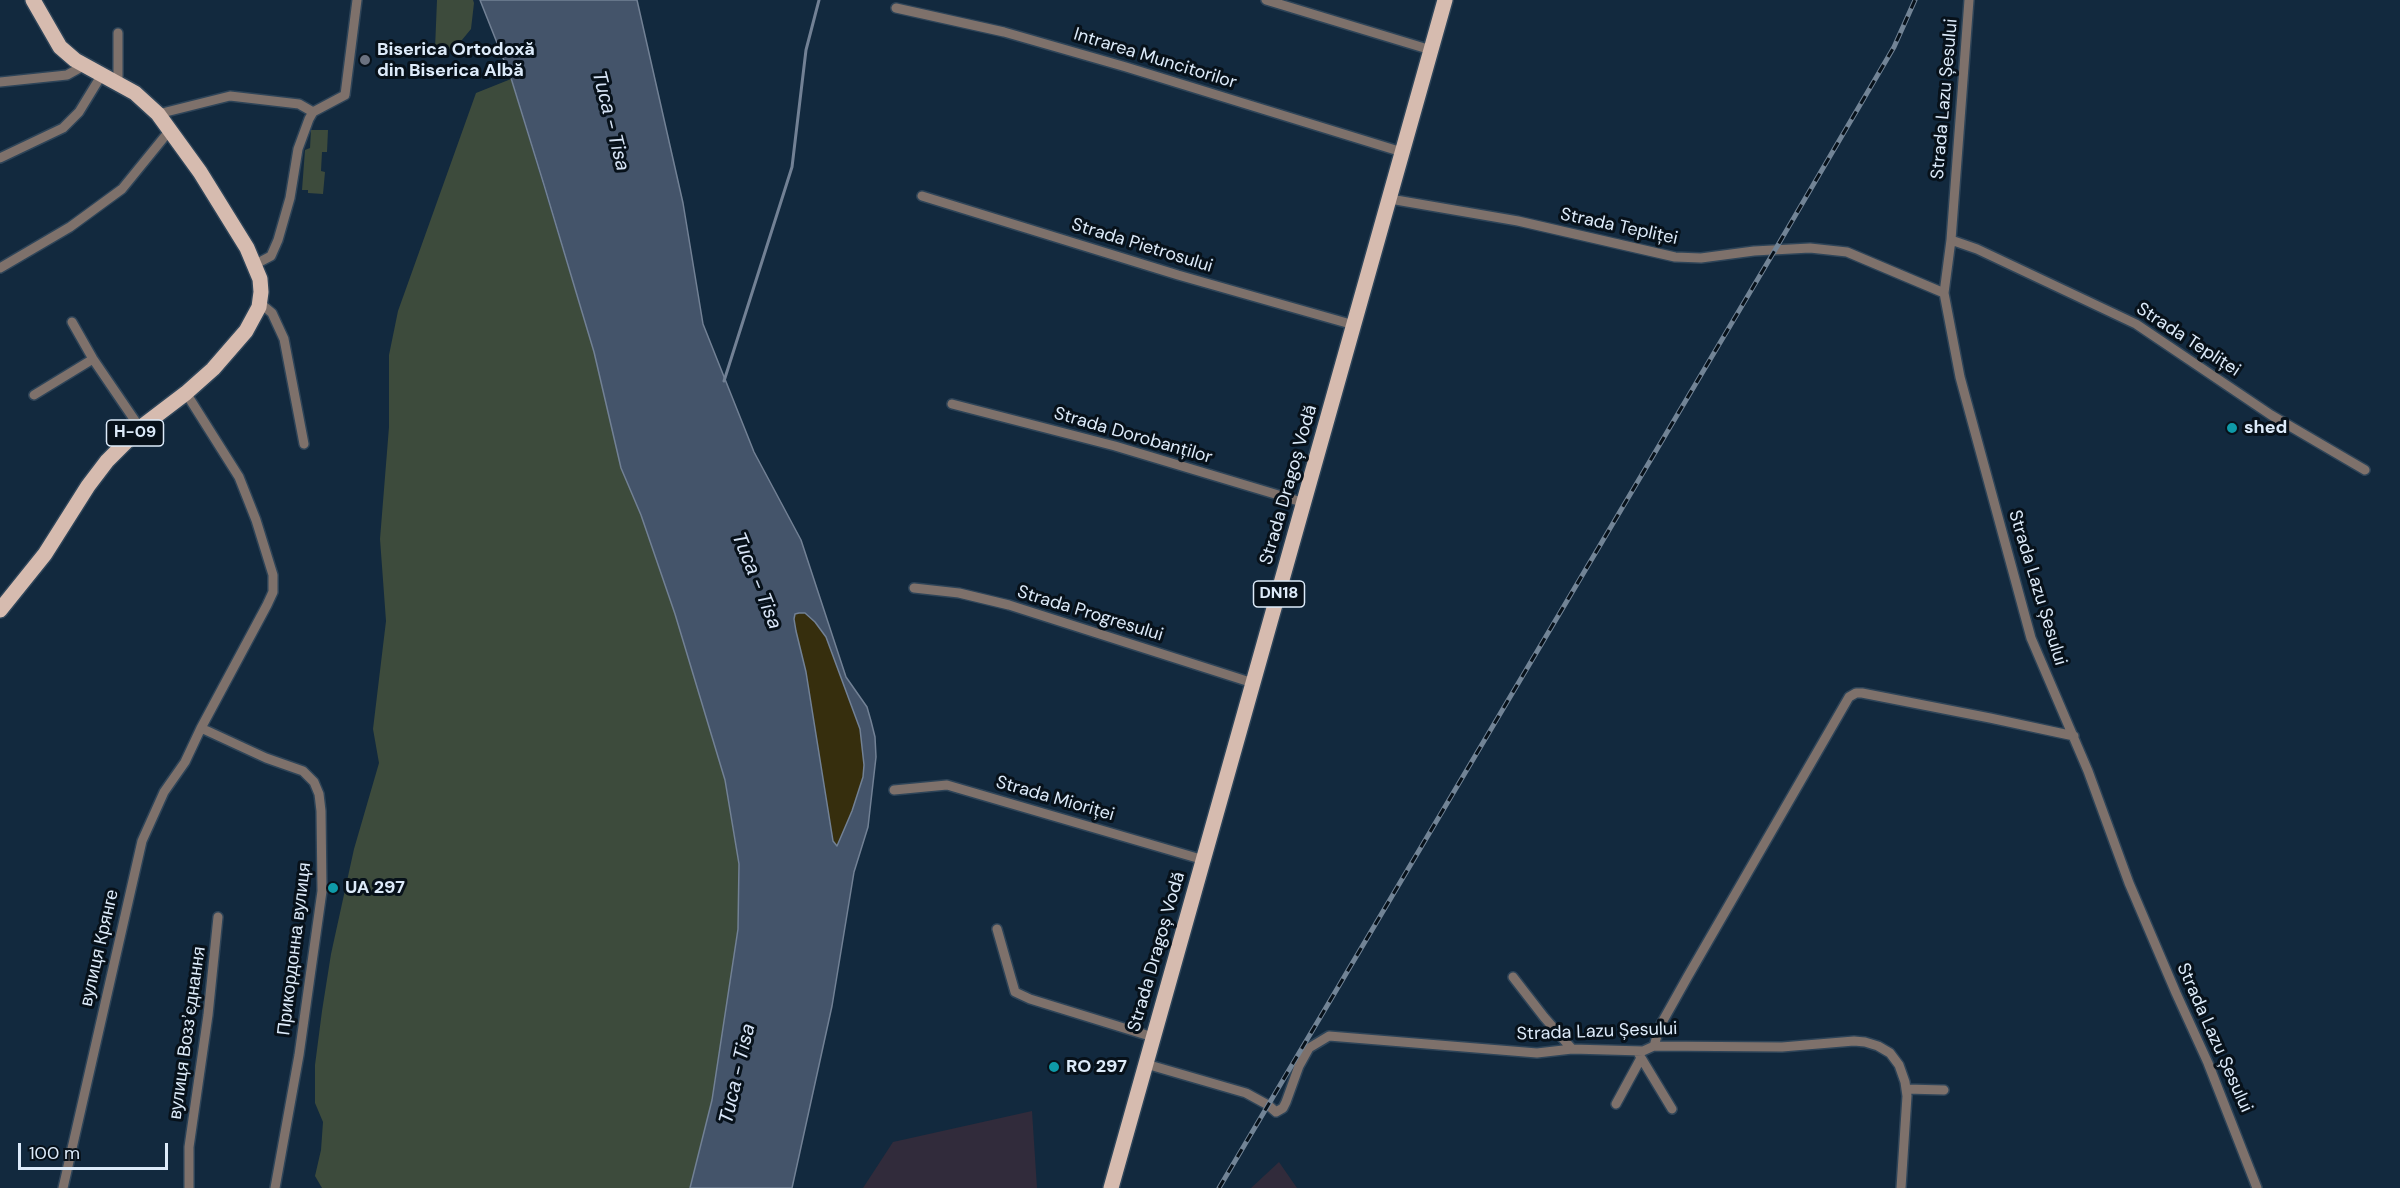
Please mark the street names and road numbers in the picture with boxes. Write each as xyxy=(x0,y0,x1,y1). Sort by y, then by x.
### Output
street label: Strada Lazu Șesului xyxy=(1927,18,1963,180)
street label: Intrarea Muncitorilor xyxy=(1071,24,1239,94)
street label: Strada Tepliței xyxy=(1558,204,1680,250)
street label: Strada Pietrosului xyxy=(1069,214,1215,278)
street label: Strada Tepliței xyxy=(2132,298,2244,382)
street label: Strada Dragoș Vodă xyxy=(1256,402,1322,568)
street label: Strada Dorobanților xyxy=(1051,403,1215,469)
road number: Н-09 xyxy=(106,420,164,446)
street label: Strada Lazu Șesului xyxy=(2003,508,2071,668)
road number: DN18 xyxy=(1254,581,1304,607)
street label: Strada Progresului xyxy=(1014,582,1166,646)
street label: Strada Mioriței xyxy=(993,772,1117,826)
street label: Прикордонна вулиця xyxy=(274,861,316,1037)
street label: Strada Dragoș Vodă xyxy=(1124,869,1190,1035)
street label: вулиця Крянге xyxy=(76,887,124,1009)
street label: вулиця Воззʼєднання xyxy=(165,945,211,1121)
street label: Strada Lazu Șesului xyxy=(2171,960,2257,1116)
street label: Strada Lazu Șesului xyxy=(1516,1018,1678,1046)

